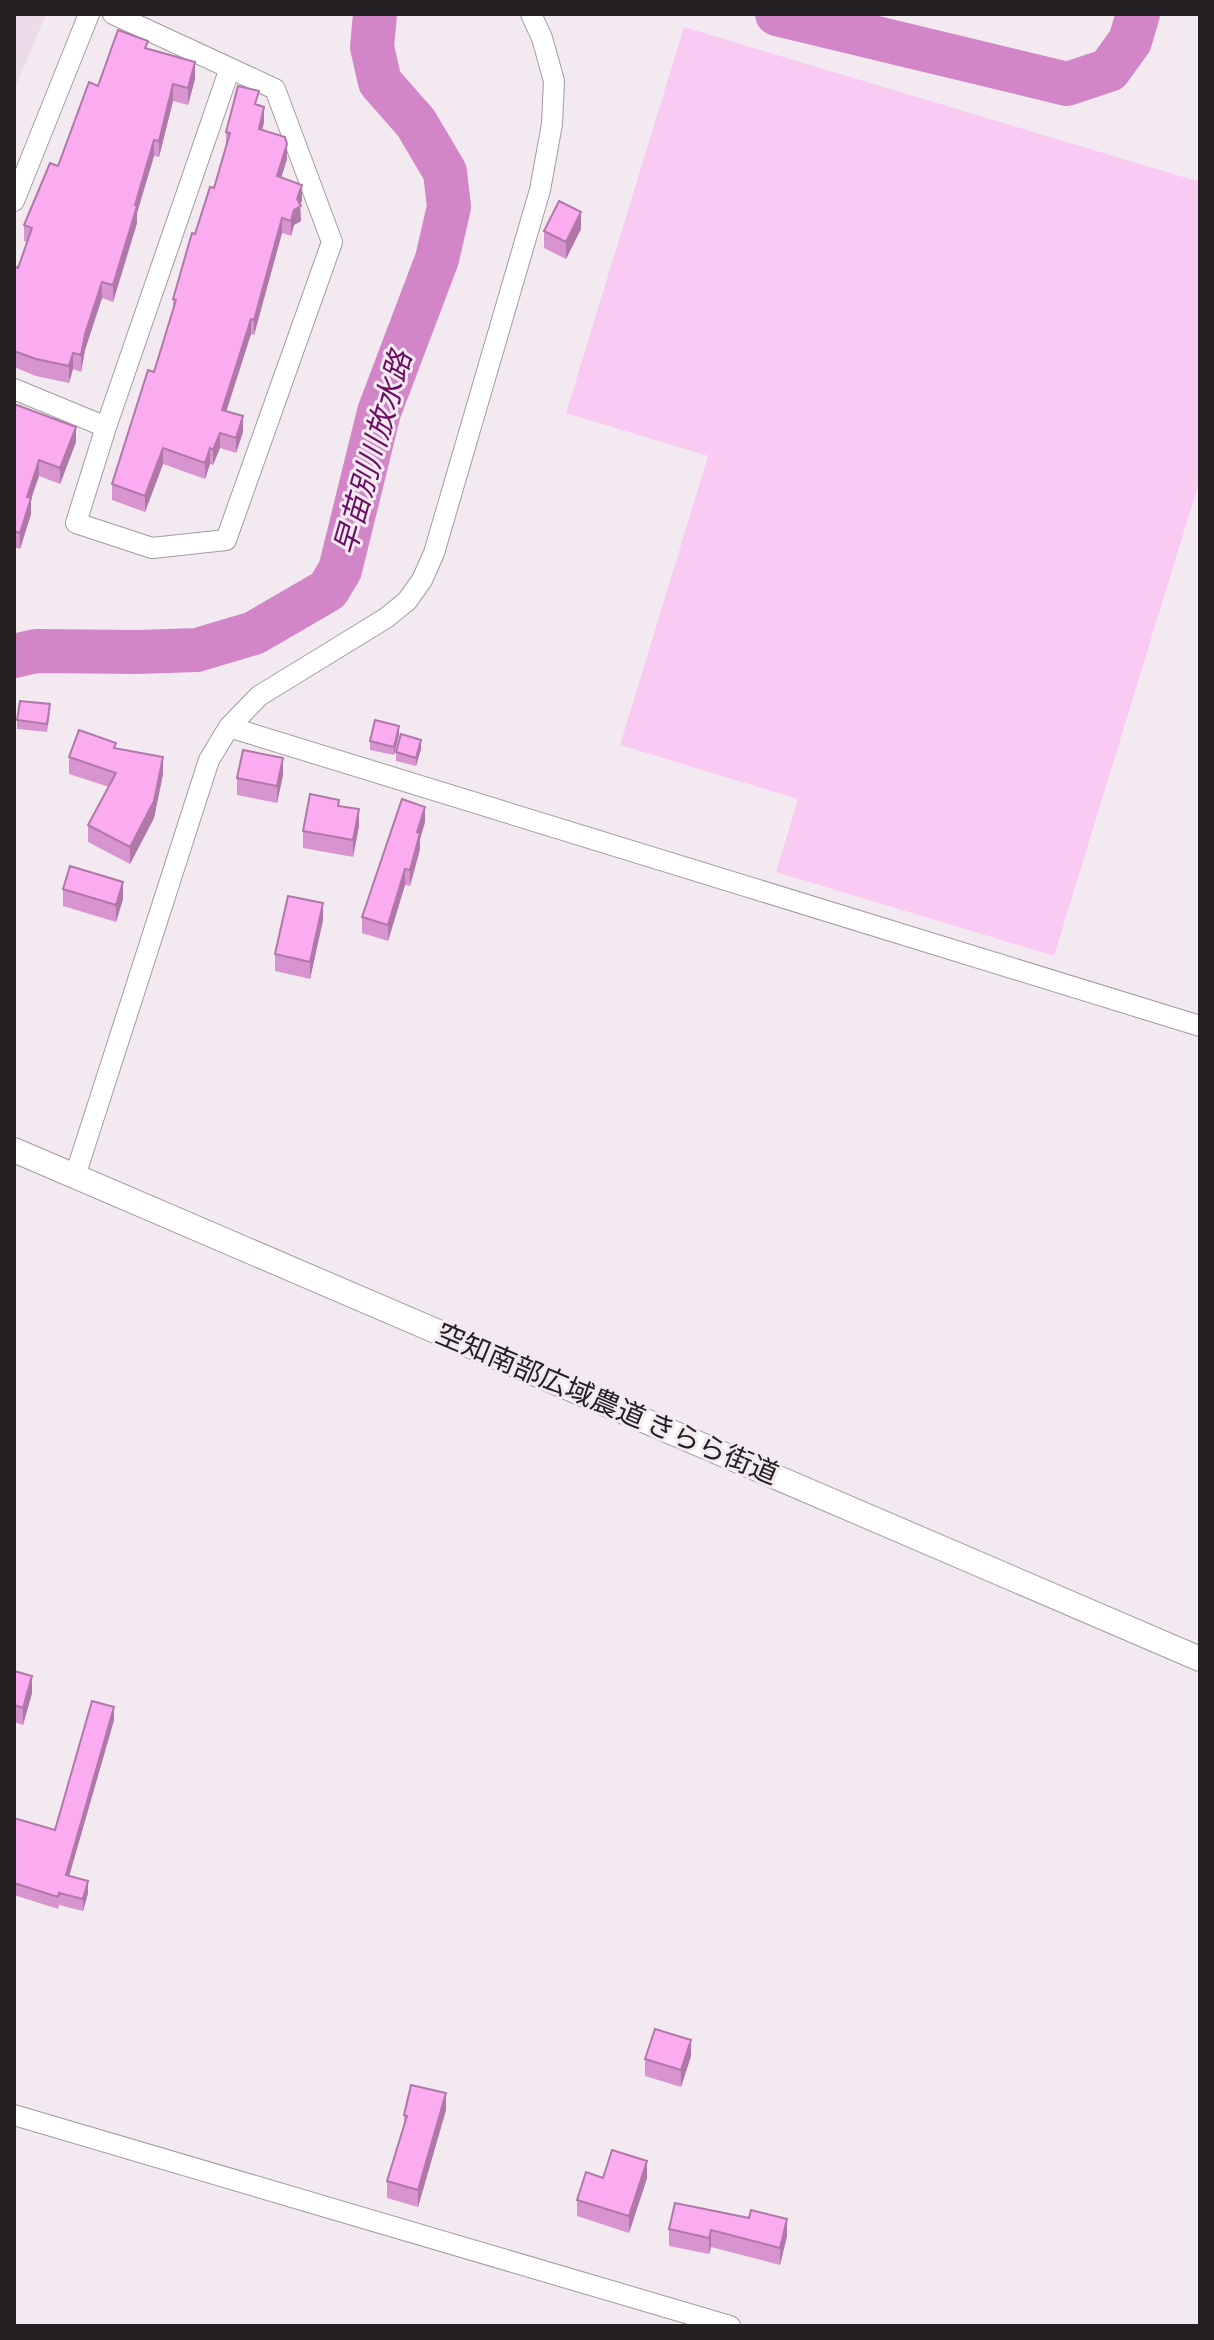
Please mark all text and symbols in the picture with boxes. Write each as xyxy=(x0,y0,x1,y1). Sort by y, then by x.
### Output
water label: 早苗別川放水路 xyxy=(328,344,421,559)
street label: 空知南部広域農道 きらら街道 xyxy=(431,1318,783,1492)

